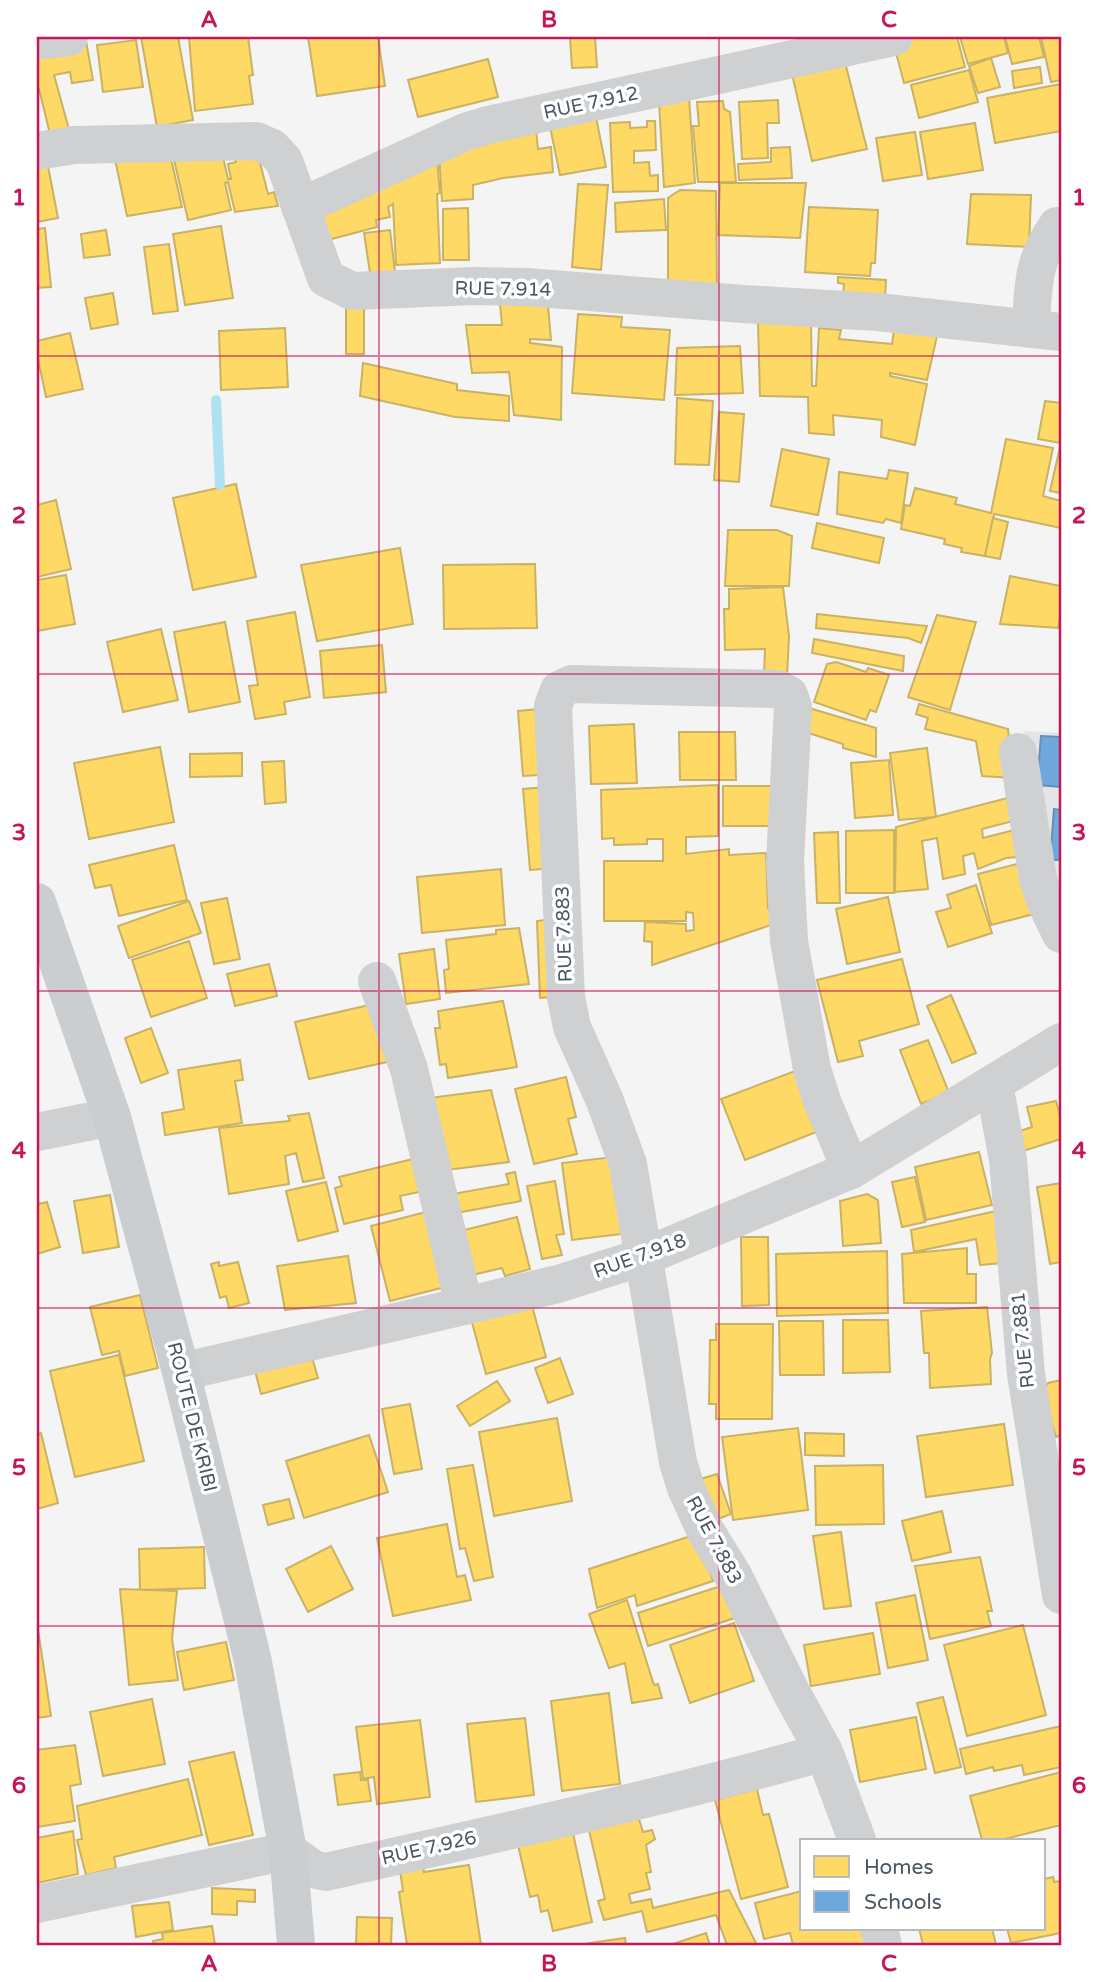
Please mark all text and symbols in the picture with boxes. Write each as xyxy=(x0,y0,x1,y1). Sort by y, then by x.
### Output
text: A xyxy=(200,6,218,34)
text: B xyxy=(541,6,557,34)
text: C xyxy=(881,6,897,34)
street label: RUE 7.912 xyxy=(541,82,641,124)
text: 1 xyxy=(12,184,26,212)
text: 1 xyxy=(1072,184,1086,212)
street label: RUE 7.914 xyxy=(454,277,552,301)
text: 2 xyxy=(12,502,26,530)
text: 2 xyxy=(1072,502,1086,530)
text: 3 xyxy=(12,819,26,847)
text: 3 xyxy=(1072,819,1086,847)
street label: RUE 7.883 xyxy=(551,885,577,983)
text: 4 xyxy=(12,1137,27,1165)
text: 4 xyxy=(1072,1137,1087,1165)
street label: RUE 7.918 xyxy=(591,1229,689,1283)
street label: RUE 7.881 xyxy=(1007,1291,1039,1389)
street label: ROUTE DE KRIBI xyxy=(163,1340,221,1494)
text: 5 xyxy=(12,1454,26,1482)
text: 5 xyxy=(1072,1454,1086,1482)
street label: RUE 7.883 xyxy=(682,1492,746,1588)
text: 6 xyxy=(12,1772,26,1800)
text: 6 xyxy=(1072,1772,1086,1800)
street label: RUE 7.926 xyxy=(379,1826,479,1870)
legend xyxy=(800,1839,1046,1930)
text: Homes xyxy=(864,1855,934,1880)
text: Schools xyxy=(864,1890,942,1915)
text: A xyxy=(200,1950,218,1978)
text: B xyxy=(541,1950,557,1978)
text: C xyxy=(881,1950,897,1978)

